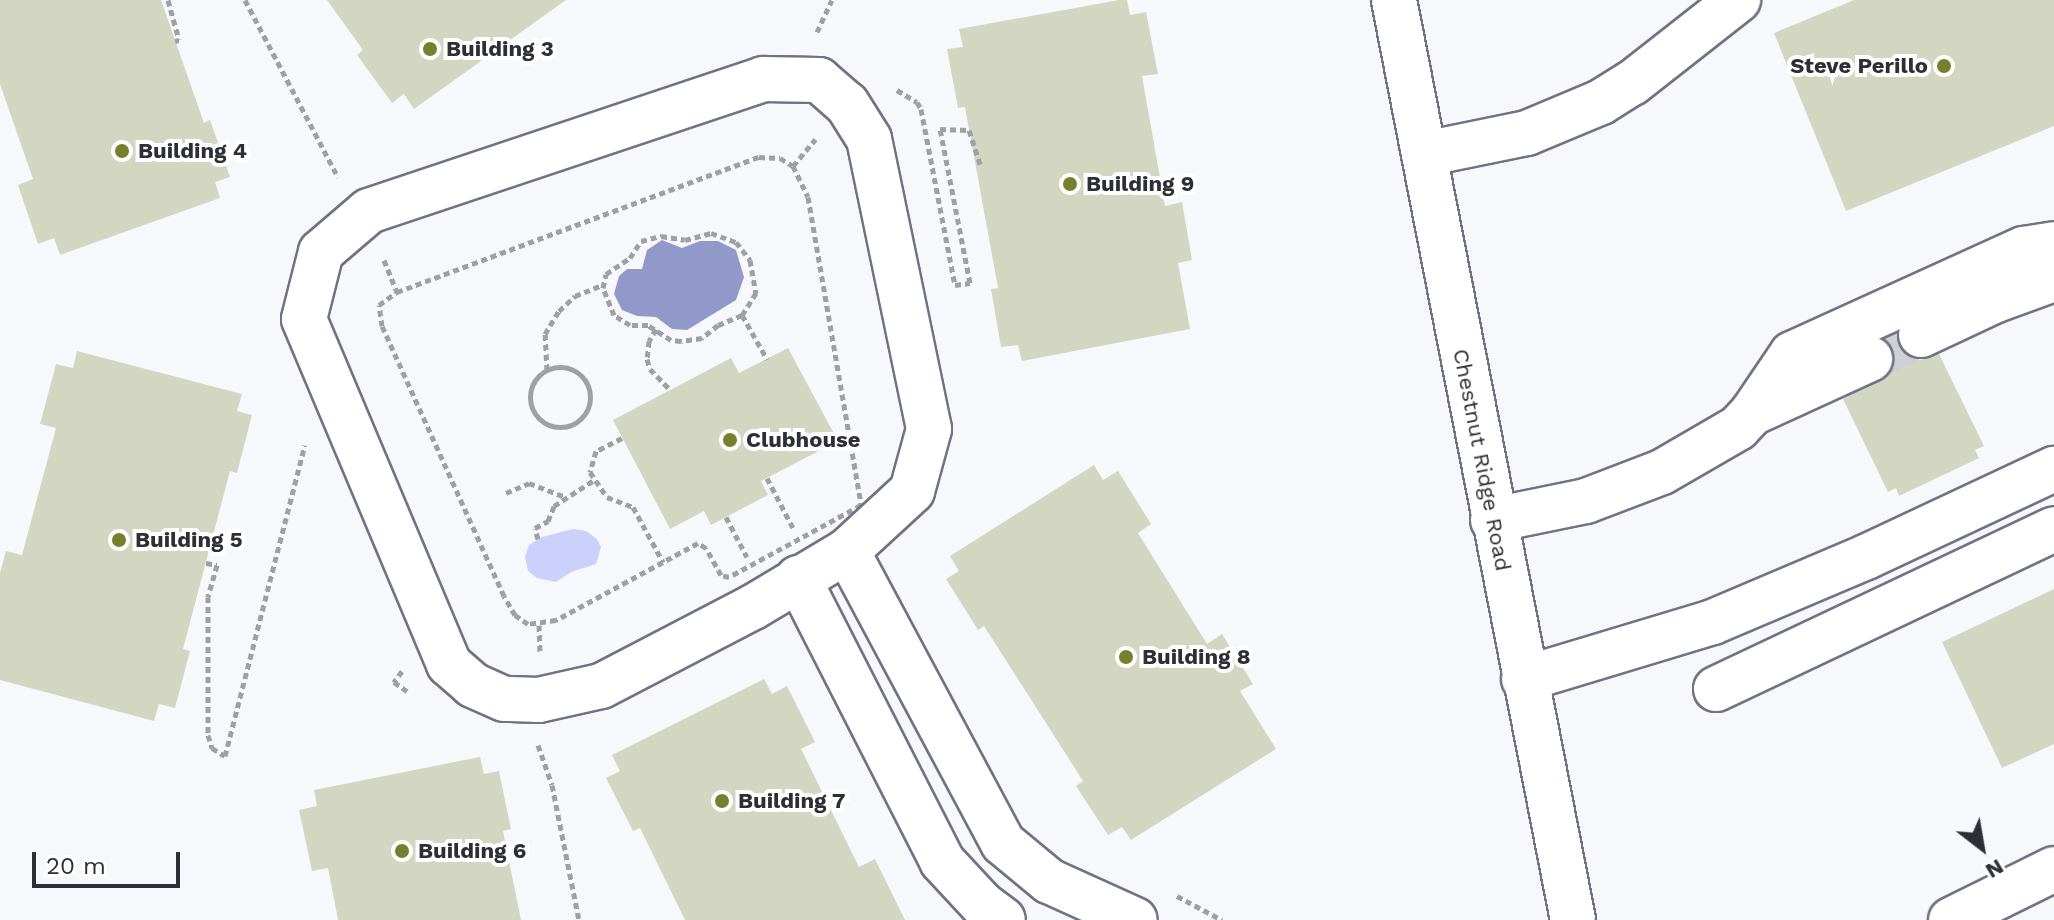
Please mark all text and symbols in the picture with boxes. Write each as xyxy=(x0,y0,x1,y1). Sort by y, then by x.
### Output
place label: Building 3 xyxy=(446,36,554,62)
marker: Building 3 xyxy=(421,40,439,58)
place label: Steve Perillo xyxy=(1790,53,1928,79)
marker: Steve Perillo xyxy=(1935,57,1953,75)
place label: Building 4 xyxy=(138,138,247,164)
marker: Building 4 xyxy=(113,142,131,160)
place label: Building 9 xyxy=(1086,171,1194,197)
marker: Building 9 xyxy=(1061,175,1079,193)
street label: Chestnut Ridge Road xyxy=(1447,347,1517,573)
place label: Clubhouse xyxy=(746,427,860,453)
marker: Clubhouse xyxy=(721,431,739,449)
place label: Building 5 xyxy=(135,527,243,553)
marker: Building 5 xyxy=(110,531,128,549)
place label: Building 8 xyxy=(1142,644,1251,670)
marker: Building 8 xyxy=(1117,648,1135,666)
place label: Building 7 xyxy=(738,788,846,814)
marker: Building 7 xyxy=(713,792,731,810)
north arrow xyxy=(1942,808,2022,888)
scale bar xyxy=(36,836,184,886)
place label: Building 6 xyxy=(418,838,526,864)
marker: Building 6 xyxy=(393,842,411,860)
text: 20 m xyxy=(46,852,106,880)
text: N xyxy=(1981,854,2008,884)

